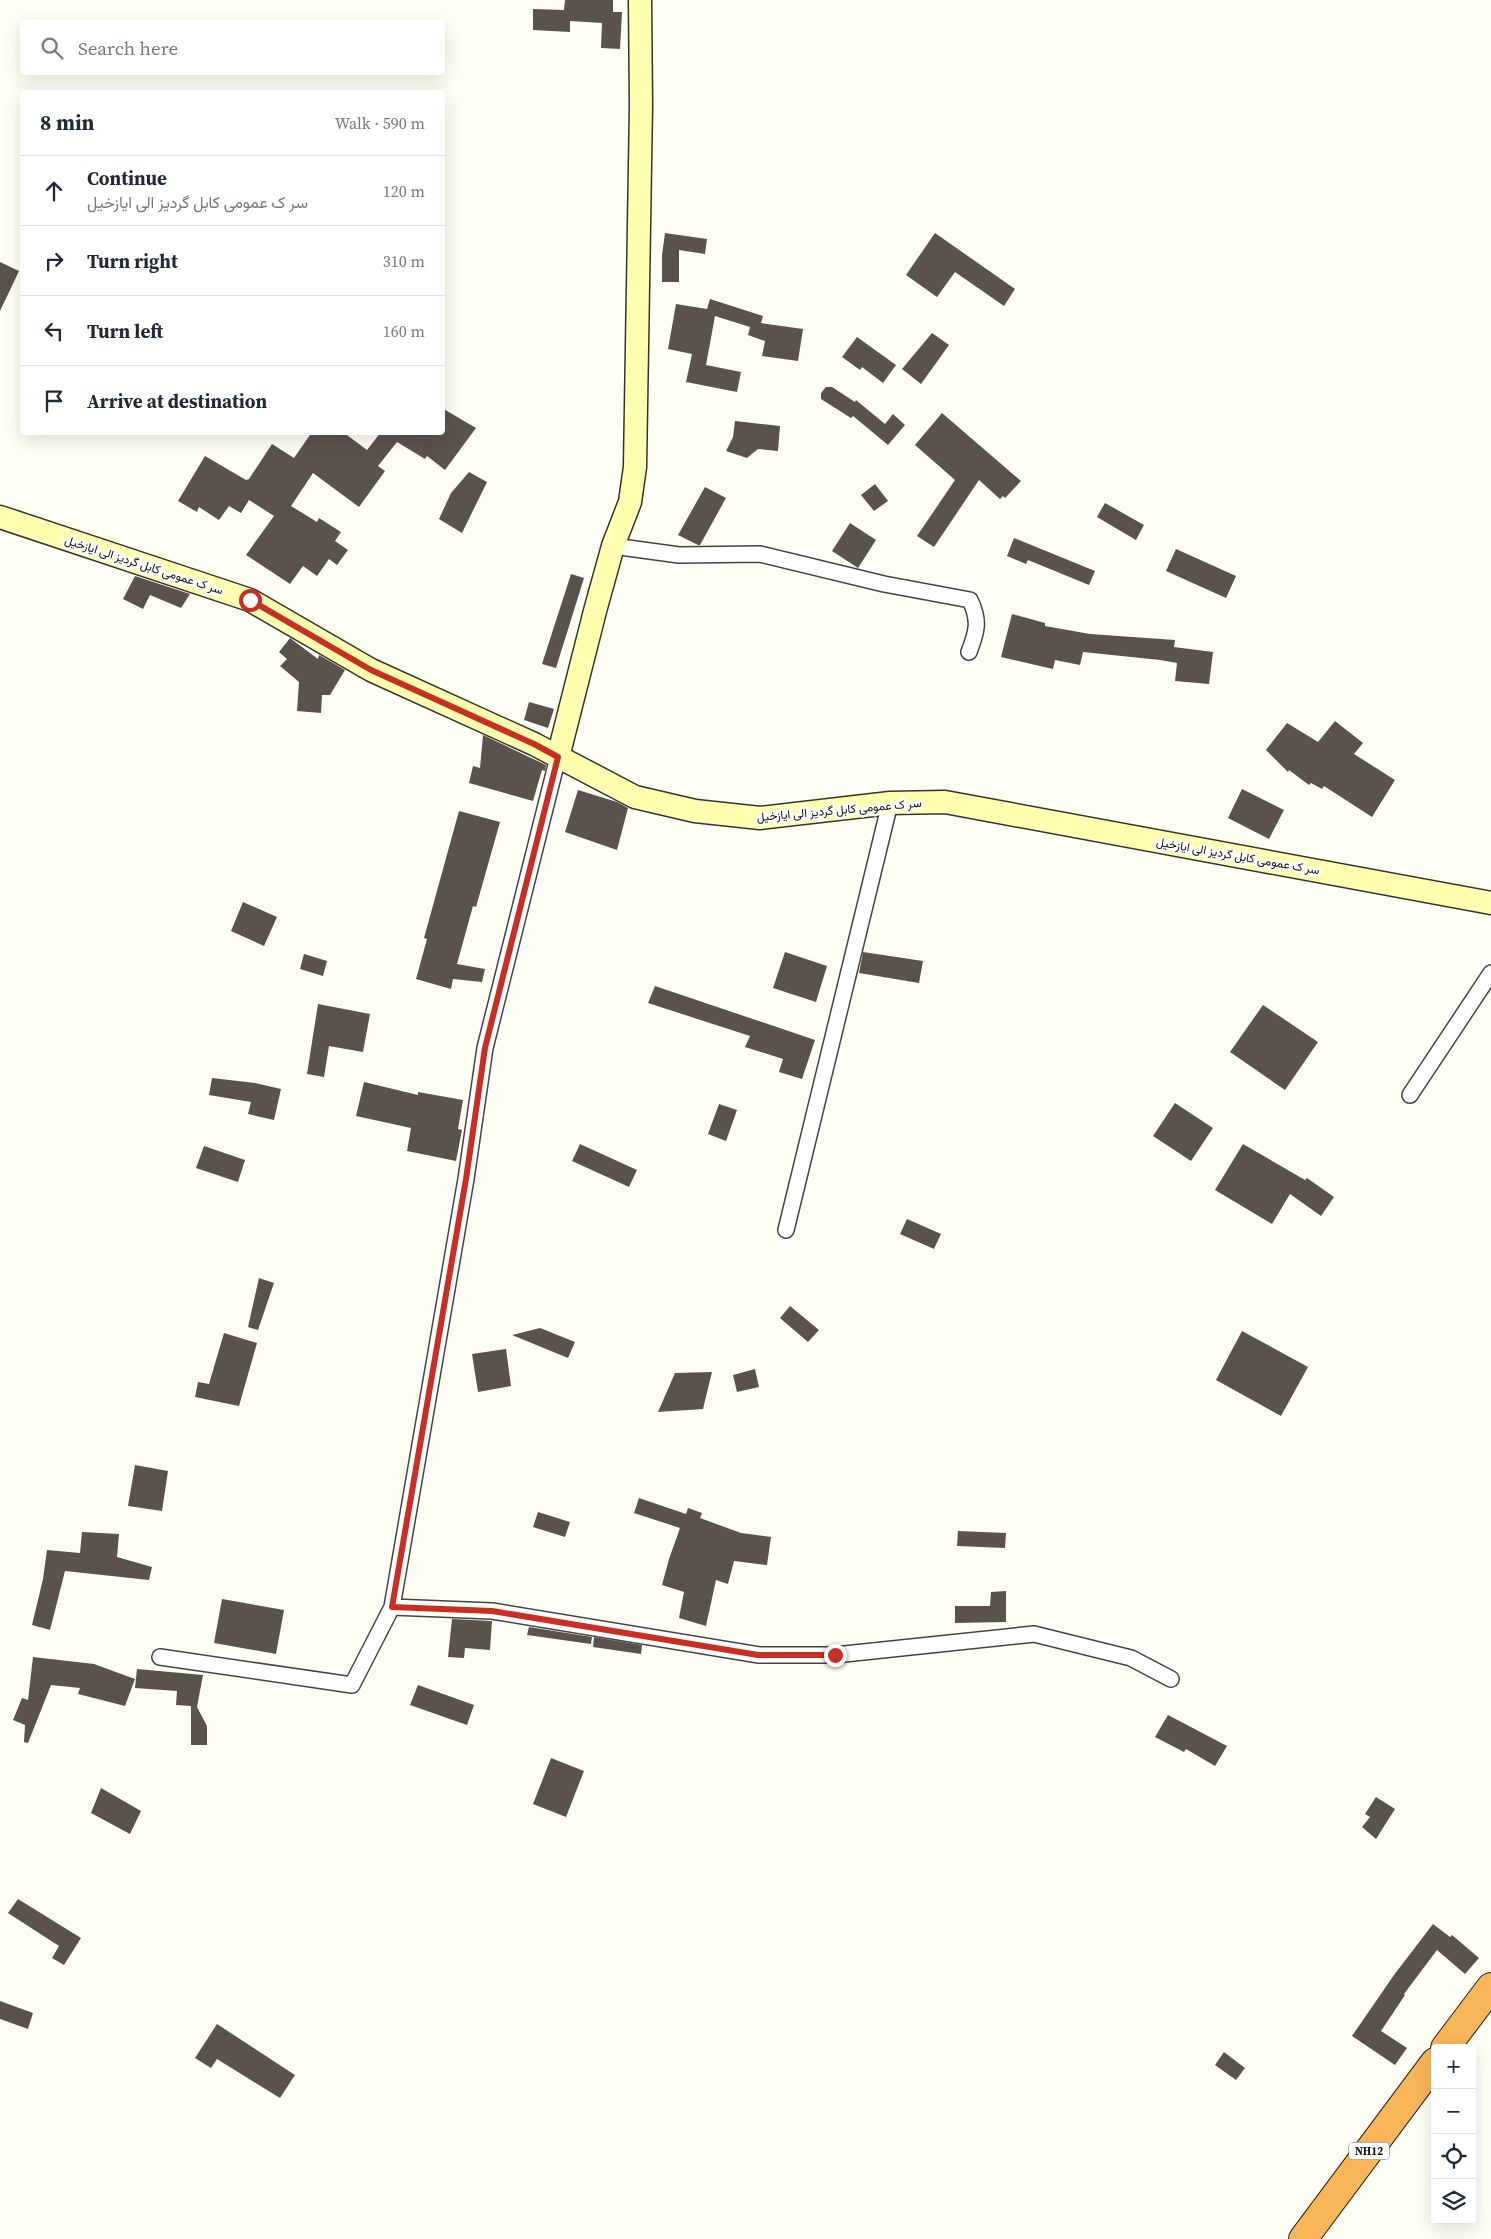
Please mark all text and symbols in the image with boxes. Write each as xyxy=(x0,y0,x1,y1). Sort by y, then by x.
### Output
search box xyxy=(20,20,445,75)
icon: search xyxy=(38,34,66,62)
text: Search here xyxy=(78,35,178,61)
text: 8 min xyxy=(40,108,95,137)
text: Walk · 590 m xyxy=(335,112,425,134)
text: Continue xyxy=(87,165,167,191)
icon: ahead xyxy=(40,177,68,205)
text: 120 m xyxy=(383,180,425,202)
text: سر ک عمومی کابل گردیز الی ایازخیل xyxy=(87,191,308,213)
icon: right xyxy=(40,247,68,275)
text: Turn right xyxy=(87,248,178,274)
text: 310 m xyxy=(383,250,425,272)
icon: left xyxy=(40,317,68,345)
text: Turn left xyxy=(87,318,163,344)
text: 160 m xyxy=(383,320,425,342)
icon: arrive xyxy=(40,387,68,415)
text: Arrive at destination xyxy=(87,388,267,414)
street label: سر ک عمومی کابل گردیز الی ایازخیل xyxy=(63,532,225,598)
route start xyxy=(239,589,262,612)
street label: سر ک عمومی کابل گردیز الی ایازخیل xyxy=(756,795,922,825)
street label: سر ک عمومی کابل گردیز الی ایازخیل xyxy=(1155,834,1321,878)
route end xyxy=(824,1644,847,1667)
map controls xyxy=(1431,2044,1476,2224)
button: + xyxy=(1431,2044,1476,2089)
button: − xyxy=(1431,2089,1476,2134)
button: locate xyxy=(1431,2134,1476,2179)
road number: NH12 xyxy=(1349,2142,1389,2160)
button: layers xyxy=(1431,2179,1476,2224)

